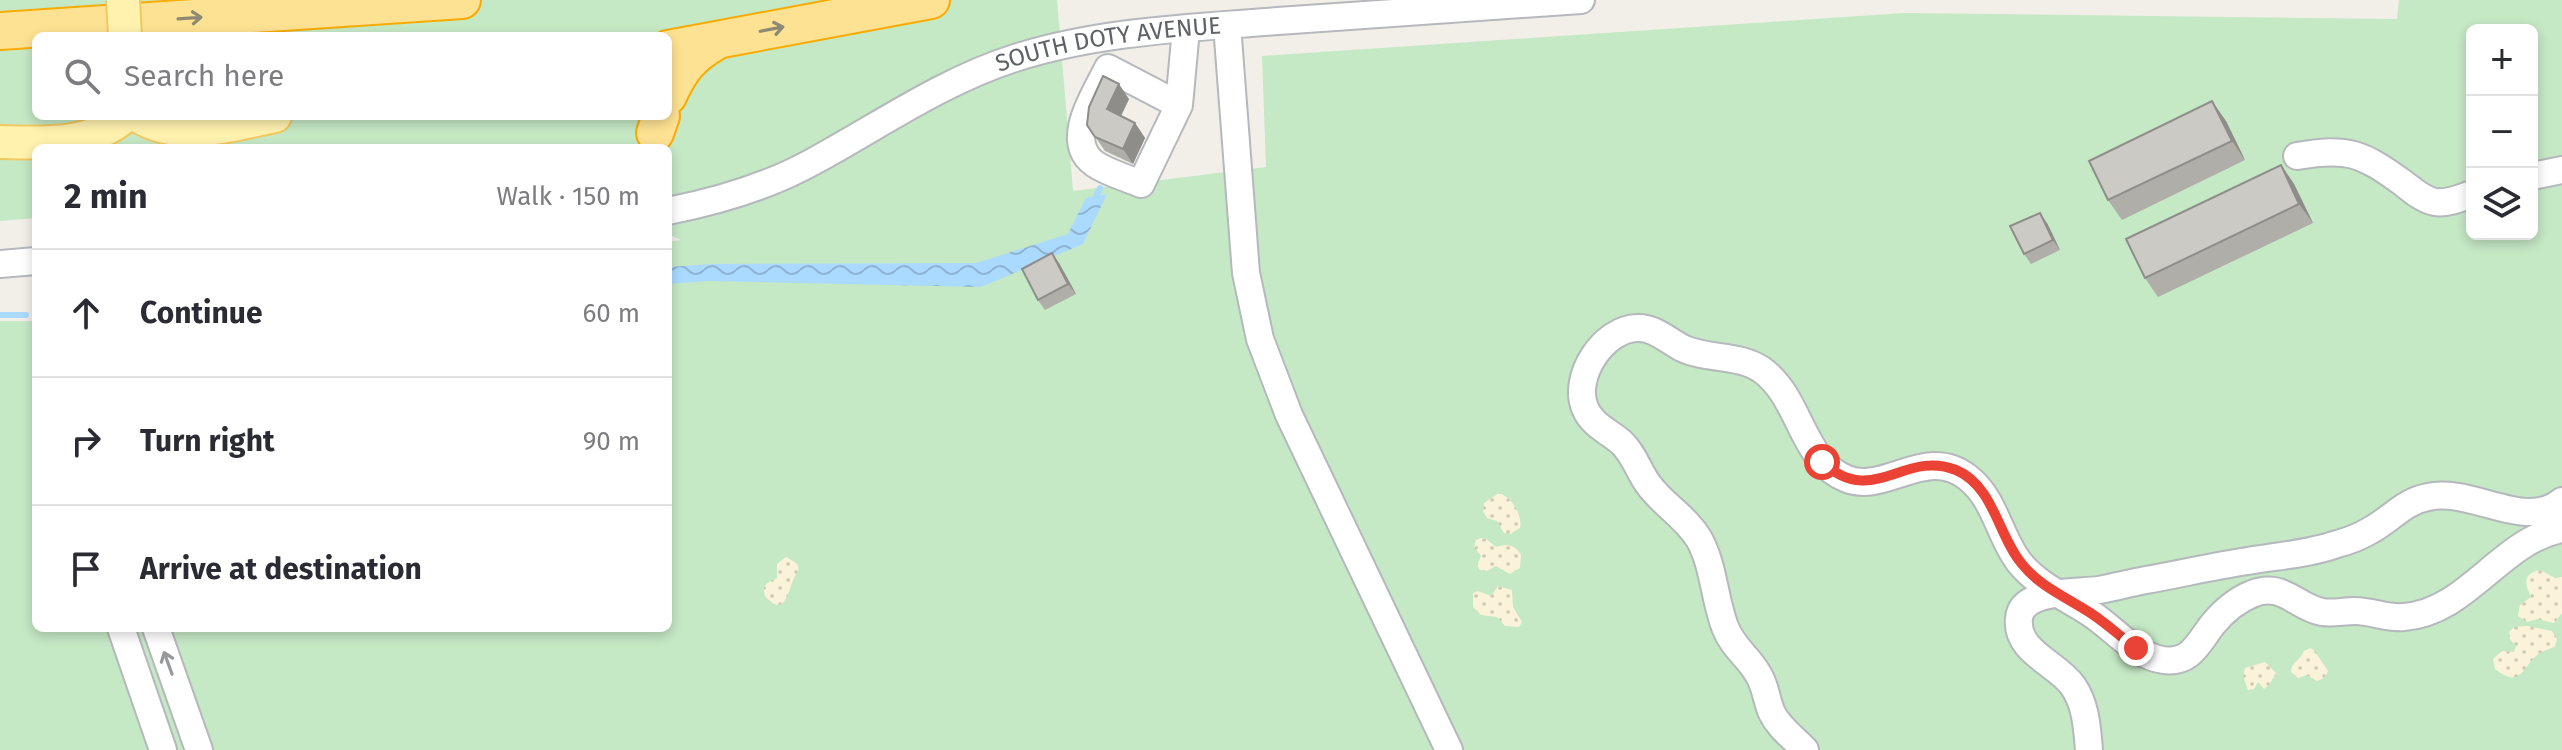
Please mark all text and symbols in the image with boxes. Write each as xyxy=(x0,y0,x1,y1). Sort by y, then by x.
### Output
one-way arrow xyxy=(176,10,203,25)
street label: SOUTH DOTY AVENUE xyxy=(992,11,1222,78)
one-way arrow xyxy=(759,21,784,36)
map controls xyxy=(2466,24,2538,240)
button: + xyxy=(2466,24,2538,96)
search box xyxy=(32,32,672,120)
icon: search xyxy=(60,54,104,98)
text: Search here xyxy=(124,58,284,94)
button: − xyxy=(2466,96,2538,168)
button: layers xyxy=(2466,168,2538,240)
text: 2 min xyxy=(64,176,148,217)
text: Walk · 150 m xyxy=(497,181,640,212)
icon: ahead xyxy=(64,291,108,335)
text: Continue xyxy=(140,295,263,331)
text: 60 m xyxy=(582,298,640,329)
icon: right xyxy=(64,419,108,463)
text: Turn right xyxy=(140,423,275,459)
text: 90 m xyxy=(583,426,640,457)
route start xyxy=(1804,444,1840,480)
icon: arrive xyxy=(64,547,108,591)
text: Arrive at destination xyxy=(140,551,422,587)
route end xyxy=(2118,630,2154,666)
one-way arrow xyxy=(160,651,174,675)

